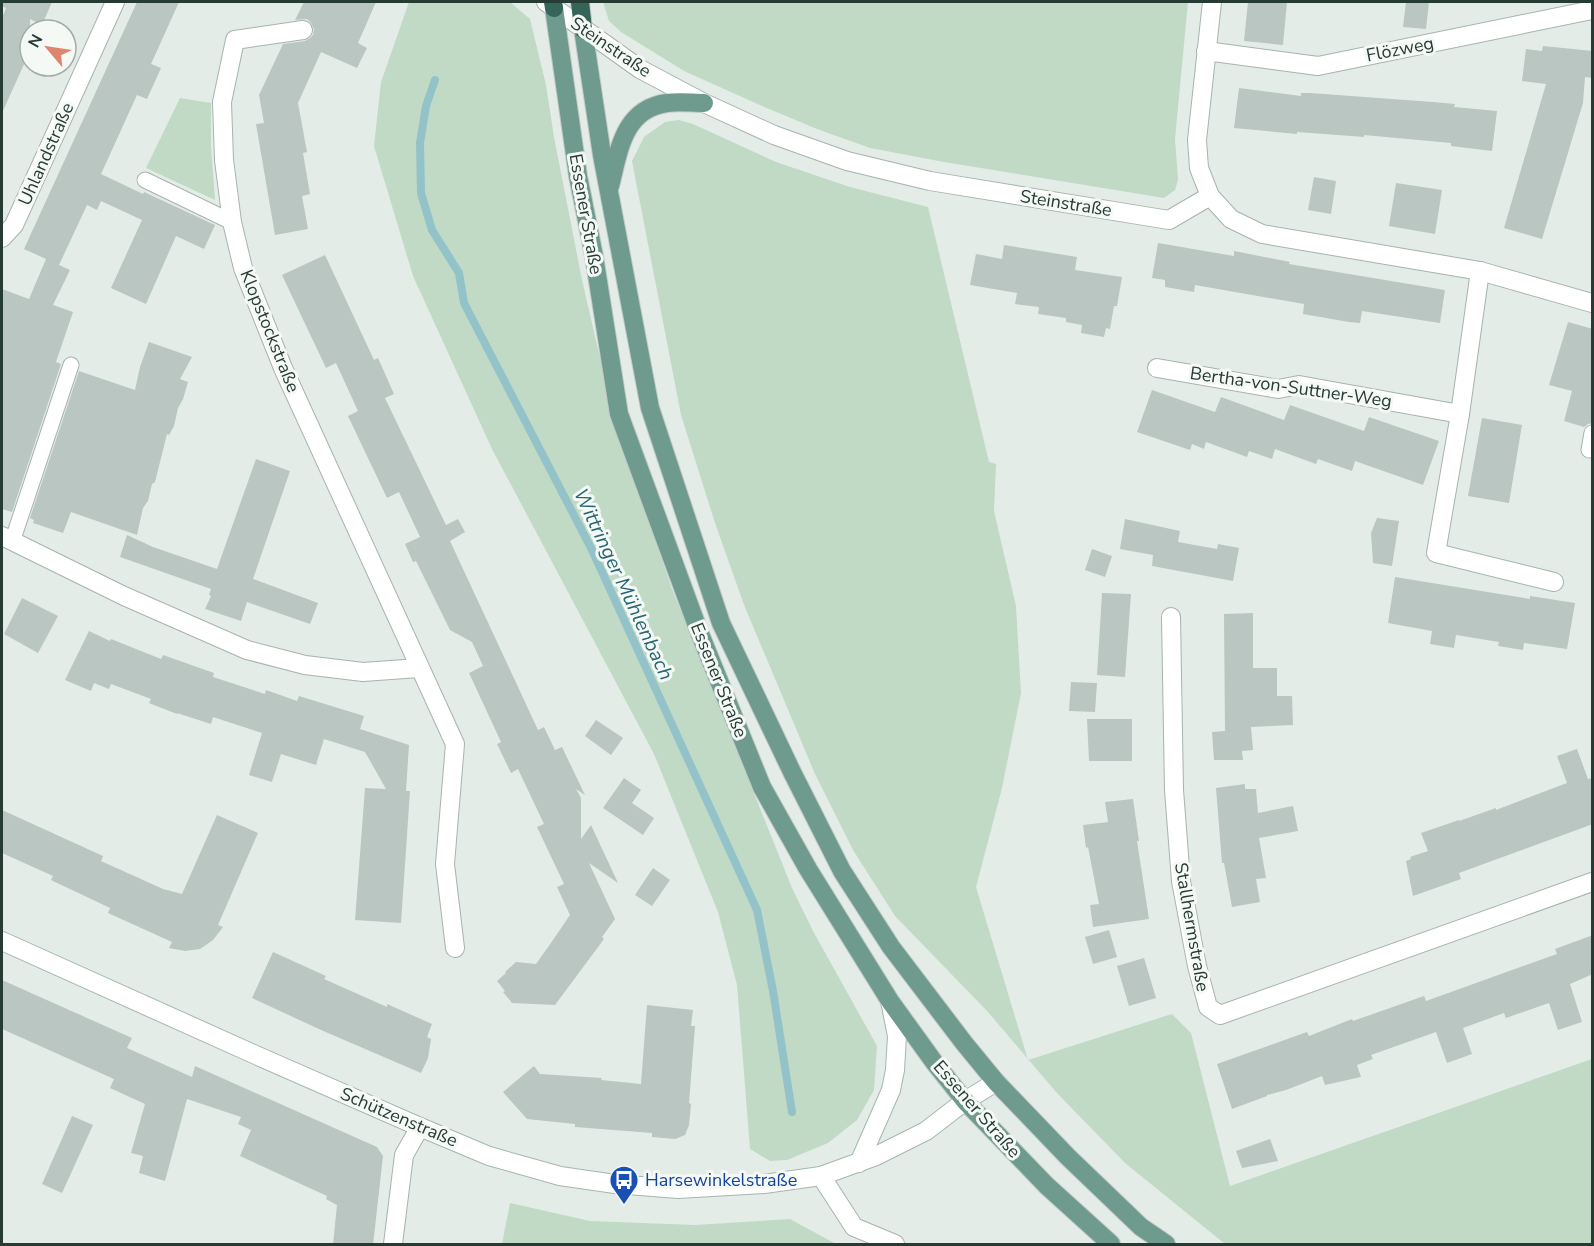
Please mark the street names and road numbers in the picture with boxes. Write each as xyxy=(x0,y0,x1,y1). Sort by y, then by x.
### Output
street label: Steinstraße xyxy=(566,11,656,83)
street label: Flözweg xyxy=(1364,31,1436,67)
street label: Uhlandstraße xyxy=(13,99,79,209)
street label: Essener Straße xyxy=(564,152,608,276)
street label: Steinstraße xyxy=(1018,184,1114,222)
street label: Klopstockstraße xyxy=(234,266,306,396)
street label: Bertha-von-Suttner-Weg xyxy=(1188,361,1394,413)
street label: Essener Straße xyxy=(685,619,753,741)
street label: Stallhermstraße xyxy=(1169,861,1215,993)
street label: Essener Straße xyxy=(928,1055,1026,1163)
street label: Schützenstraße xyxy=(337,1081,461,1153)

